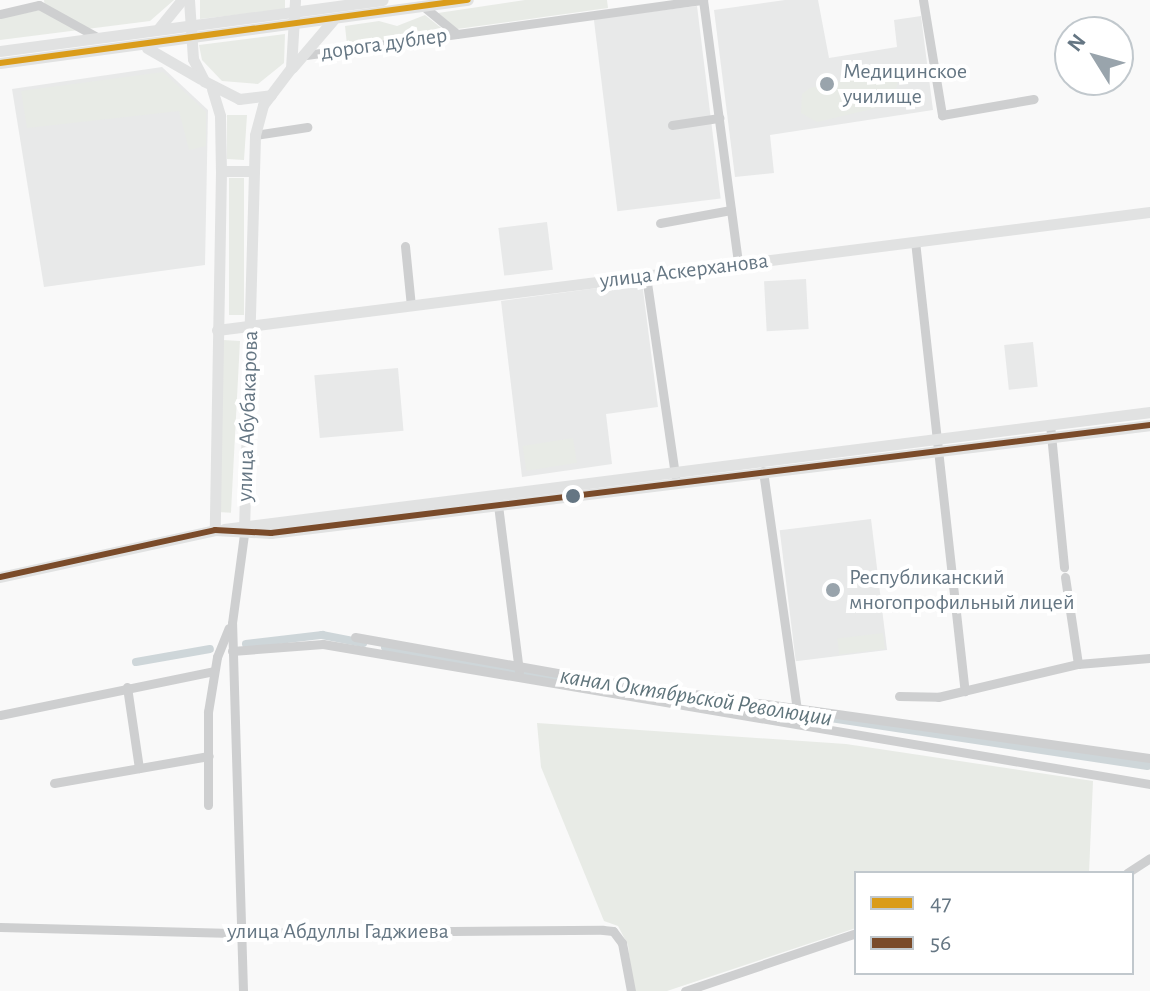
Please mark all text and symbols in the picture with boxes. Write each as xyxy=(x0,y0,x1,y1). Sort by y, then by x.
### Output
north arrow xyxy=(1054,16,1134,96)
street label: дорога дублер xyxy=(319,22,449,66)
text: N xyxy=(1063,30,1090,55)
place label: Медицинское училище xyxy=(843,58,967,110)
marker: Медицинское училище xyxy=(818,75,836,93)
street label: улица Аскерханова xyxy=(598,248,770,294)
street label: улица Абубакарова xyxy=(232,330,264,502)
unlabelled marker xyxy=(565,488,581,504)
place label: Республиканский многопрофильный лицей xyxy=(849,564,1075,616)
marker: Республиканский многопрофильный лицей xyxy=(824,581,842,599)
water label: канал Октябрьской Революции xyxy=(558,662,834,734)
legend xyxy=(854,871,1134,975)
text: 47 xyxy=(930,891,952,915)
street label: улица Абдуллы Гаджиева xyxy=(227,919,449,945)
text: 56 xyxy=(930,931,951,955)

